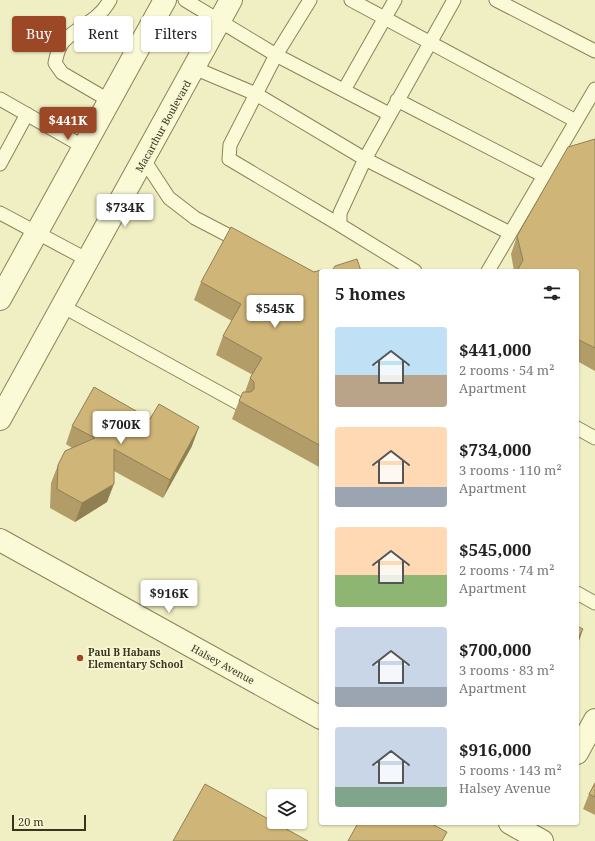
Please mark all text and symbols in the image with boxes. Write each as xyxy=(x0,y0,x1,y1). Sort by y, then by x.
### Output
chip: Buy xyxy=(12,16,66,52)
chip: Rent xyxy=(74,16,133,52)
chip: Filters xyxy=(141,16,211,52)
street label: Macarthur Boulevard xyxy=(132,77,194,175)
pin: $441K xyxy=(40,107,96,141)
text: $441K xyxy=(49,111,87,129)
pin: $734K xyxy=(97,194,153,228)
text: $734K xyxy=(106,198,144,216)
text: 5 homes xyxy=(335,282,405,305)
icon: filters xyxy=(541,282,563,304)
pin: $545K xyxy=(247,295,303,329)
text: $545K xyxy=(256,299,294,317)
text: $441,000 xyxy=(459,338,531,361)
icon: home xyxy=(367,343,415,391)
text: 2 rooms · 54 m² xyxy=(459,361,554,379)
text: Apartment xyxy=(459,379,526,397)
pin: $700K xyxy=(93,411,149,445)
text: $700K xyxy=(102,415,140,433)
text: $734,000 xyxy=(459,438,531,461)
icon: home xyxy=(367,443,415,491)
text: 3 rooms · 110 m² xyxy=(459,461,562,479)
text: Apartment xyxy=(459,479,526,497)
text: $545,000 xyxy=(459,538,531,561)
icon: home xyxy=(367,543,415,591)
text: 2 rooms · 74 m² xyxy=(459,561,554,579)
text: Apartment xyxy=(459,579,526,597)
pin: $916K xyxy=(141,580,197,614)
text: $916K xyxy=(150,584,188,602)
text: $700,000 xyxy=(459,638,531,661)
street label: Halsey Avenue xyxy=(189,641,257,687)
icon: home xyxy=(367,643,415,691)
place label: Paul B Habans Elementary School xyxy=(88,645,184,671)
marker: Paul B Habans Elementary School xyxy=(75,653,85,663)
text: 3 rooms · 83 m² xyxy=(459,661,554,679)
text: Apartment xyxy=(459,679,526,697)
text: $916,000 xyxy=(459,738,531,761)
icon: home xyxy=(367,743,415,791)
text: 5 rooms · 143 m² xyxy=(459,761,562,779)
text: Halsey Avenue xyxy=(459,779,551,797)
map controls xyxy=(267,789,307,829)
button: layers xyxy=(267,789,307,829)
scale bar xyxy=(12,813,86,832)
text: 20 m xyxy=(18,814,44,829)

